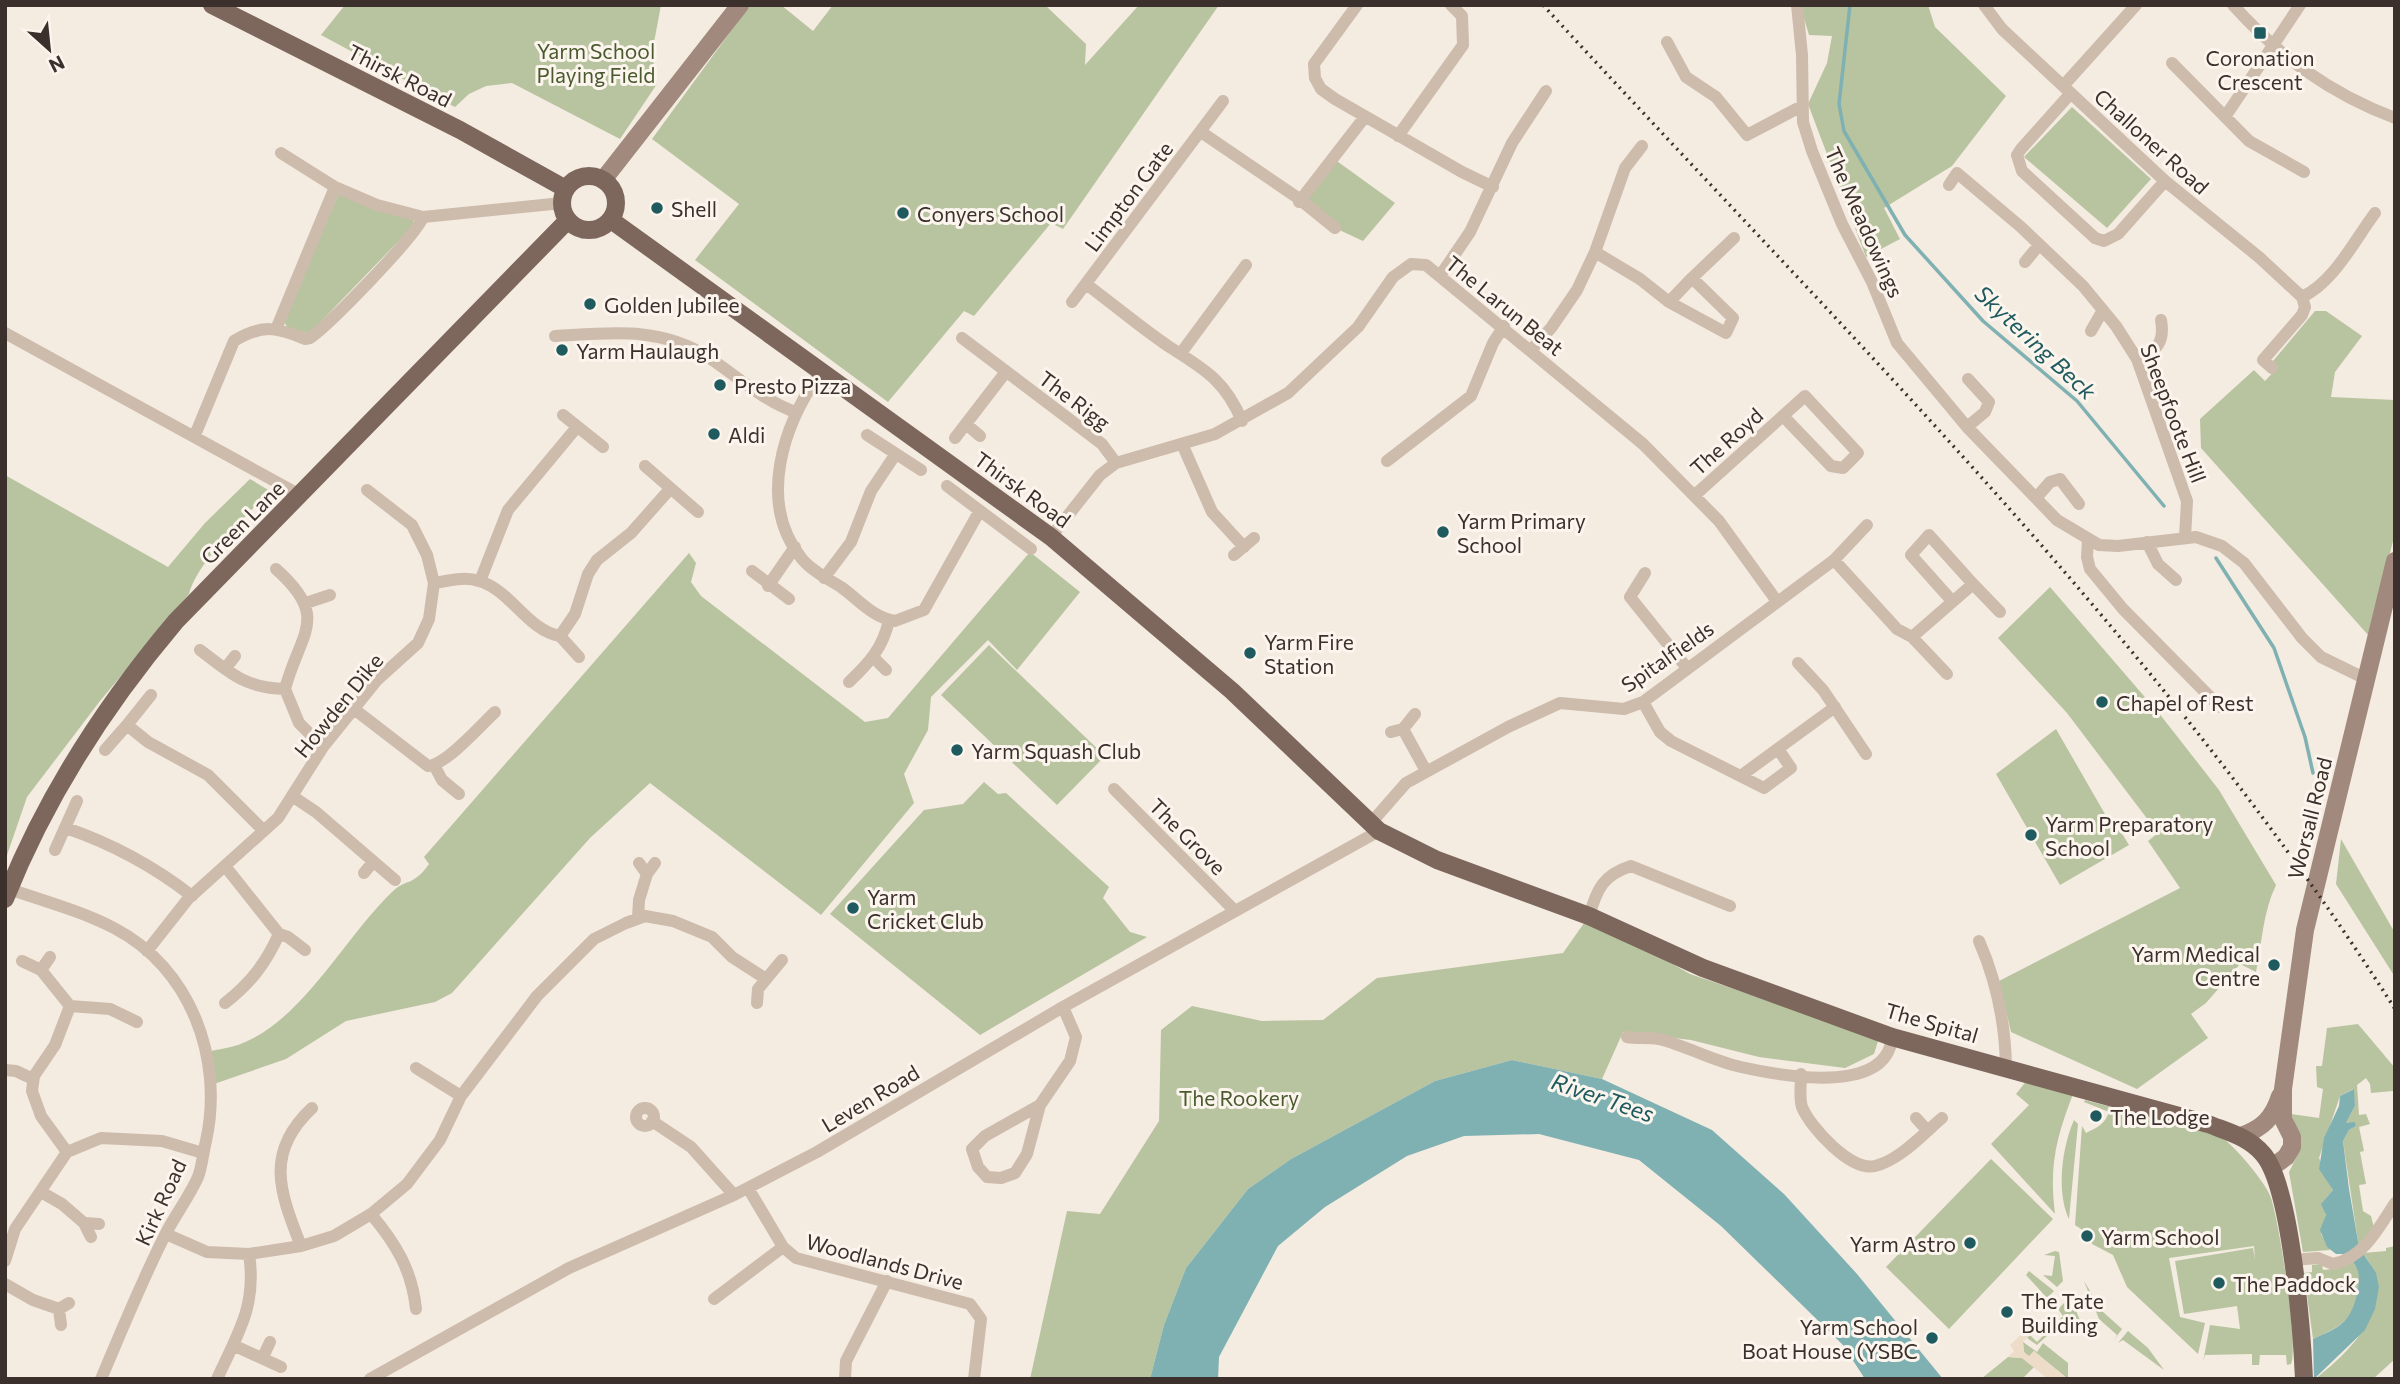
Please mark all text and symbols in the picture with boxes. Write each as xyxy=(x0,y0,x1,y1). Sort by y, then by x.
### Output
north arrow xyxy=(14,14,84,84)
marker: Coronation Crescent xyxy=(2252,25,2268,41)
street label: Thirsk Road xyxy=(344,38,456,112)
park label: Yarm School Playing Field xyxy=(537,38,655,87)
place label: Coronation Crescent xyxy=(2205,45,2315,94)
text: N xyxy=(45,51,69,78)
street label: Challoner Road xyxy=(2090,83,2214,199)
street label: Limpton Gate xyxy=(1079,136,1177,256)
street label: The Meadowings xyxy=(1821,143,1909,301)
place label: Shell xyxy=(671,196,717,221)
marker: Shell xyxy=(649,200,665,216)
place label: Conyers School xyxy=(917,201,1064,226)
marker: Conyers School xyxy=(895,205,911,221)
street label: The Larun Beat xyxy=(1441,250,1569,360)
water label: Skytering Beck xyxy=(1970,279,2103,406)
place label: Golden Jubilee xyxy=(604,292,740,317)
marker: Golden Jubilee xyxy=(582,296,598,312)
place label: Yarm Haulaugh xyxy=(576,338,719,363)
street label: Sheepfoote Hill xyxy=(2136,340,2212,486)
marker: Yarm Haulaugh xyxy=(554,342,570,358)
street label: The Rigg xyxy=(1034,365,1116,435)
place label: Presto Pizza xyxy=(734,373,851,398)
marker: Presto Pizza xyxy=(712,377,728,393)
street label: The Royd xyxy=(1685,402,1767,480)
place label: Aldi xyxy=(728,422,765,447)
marker: Aldi xyxy=(706,426,722,442)
street label: Thirsk Road xyxy=(970,446,1076,532)
street label: Green Lane xyxy=(195,475,289,569)
place label: Yarm Primary School xyxy=(1457,508,1586,557)
marker: Yarm Primary School xyxy=(1435,524,1451,540)
street label: Spitalfields xyxy=(1616,615,1718,697)
place label: Yarm Fire Station xyxy=(1264,629,1354,678)
marker: Yarm Fire Station xyxy=(1242,645,1258,661)
street label: Howden Dike xyxy=(288,648,388,762)
place label: Chapel of Rest xyxy=(2116,690,2254,715)
marker: Chapel of Rest xyxy=(2094,694,2110,710)
place label: Yarm Squash Club xyxy=(971,738,1141,763)
marker: Yarm Squash Club xyxy=(949,742,965,758)
street label: Worsall Road xyxy=(2282,754,2336,882)
street label: The Grove xyxy=(1145,793,1231,879)
place label: Yarm Preparatory School xyxy=(2045,811,2214,860)
marker: Yarm Preparatory School xyxy=(2023,827,2039,843)
place label: Yarm Cricket Club xyxy=(867,884,984,933)
marker: Yarm Cricket Club xyxy=(845,900,861,916)
place label: Yarm Medical Centre xyxy=(2131,941,2260,990)
marker: Yarm Medical Centre xyxy=(2266,957,2282,973)
street label: The Spital xyxy=(1883,997,1981,1047)
street label: Leven Road xyxy=(817,1059,923,1137)
water label: River Tees xyxy=(1548,1066,1658,1128)
park label: The Rookery xyxy=(1179,1085,1299,1110)
place label: The Lodge xyxy=(2110,1104,2210,1129)
marker: The Lodge xyxy=(2088,1108,2104,1124)
street label: Kirk Road xyxy=(129,1155,191,1249)
place label: Yarm School xyxy=(2101,1224,2219,1249)
street label: Woodlands Drive xyxy=(804,1228,966,1294)
marker: Yarm School xyxy=(2079,1228,2095,1244)
place label: Yarm Astro xyxy=(1850,1231,1956,1256)
marker: Yarm Astro xyxy=(1962,1235,1978,1251)
place label: The Paddock xyxy=(2233,1271,2356,1296)
marker: The Paddock xyxy=(2211,1275,2227,1291)
place label: The Tate Building xyxy=(2021,1288,2104,1337)
marker: The Tate Building xyxy=(1999,1304,2015,1320)
place label: Yarm School Boat House (YSBC xyxy=(1742,1314,1918,1363)
marker: Yarm School Boat House (YSBC xyxy=(1924,1330,1940,1346)

